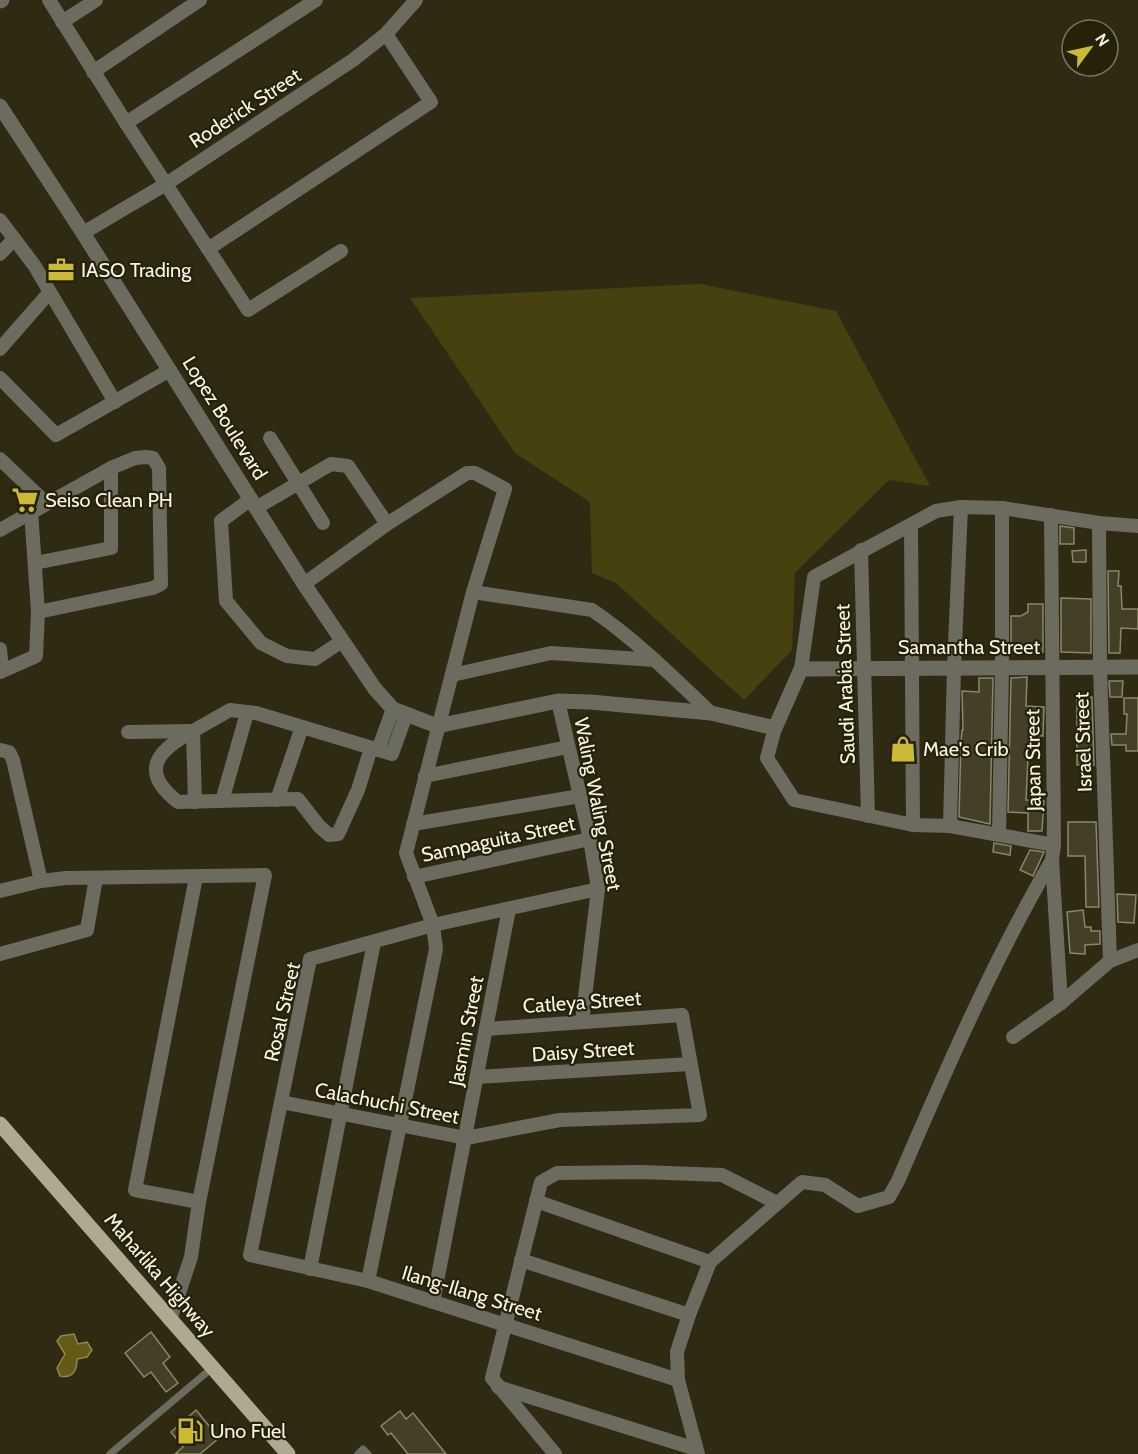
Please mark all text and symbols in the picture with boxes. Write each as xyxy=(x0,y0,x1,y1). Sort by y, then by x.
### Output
north arrow xyxy=(1060,18,1120,78)
text: N xyxy=(1091,30,1113,50)
street label: Roderick Street xyxy=(185,63,306,153)
office icon: IASO Trading xyxy=(46,255,76,285)
place label: IASO Trading xyxy=(81,258,192,282)
street label: Lopez Boulevard xyxy=(178,352,272,484)
supermarket icon: Seiso Clean PH xyxy=(10,485,40,515)
place label: Seiso Clean PH xyxy=(45,488,173,512)
street label: Saudi Arabia Street xyxy=(830,603,860,765)
street label: Samantha Street xyxy=(898,635,1041,659)
street label: Israel Street xyxy=(1069,691,1097,792)
street label: Japan Street xyxy=(1020,708,1046,812)
street label: Waling Waling Street xyxy=(569,715,627,893)
shop icon: Mae's Crib xyxy=(888,734,918,764)
place label: Mae's Crib xyxy=(923,737,1008,761)
street label: Sampaguita Street xyxy=(419,811,577,867)
street label: Rosal Street xyxy=(259,960,305,1064)
street label: Jasmin Street xyxy=(443,974,488,1089)
street label: Catleya Street xyxy=(522,986,642,1018)
street label: Daisy Street xyxy=(531,1035,635,1067)
street label: Calachuchi Street xyxy=(313,1077,462,1129)
street label: Maharlika Highway xyxy=(99,1208,221,1342)
street label: Ilang-Ilang Street xyxy=(399,1260,545,1326)
fuel station icon: Uno Fuel xyxy=(175,1416,205,1446)
place label: Uno Fuel xyxy=(210,1419,286,1443)

